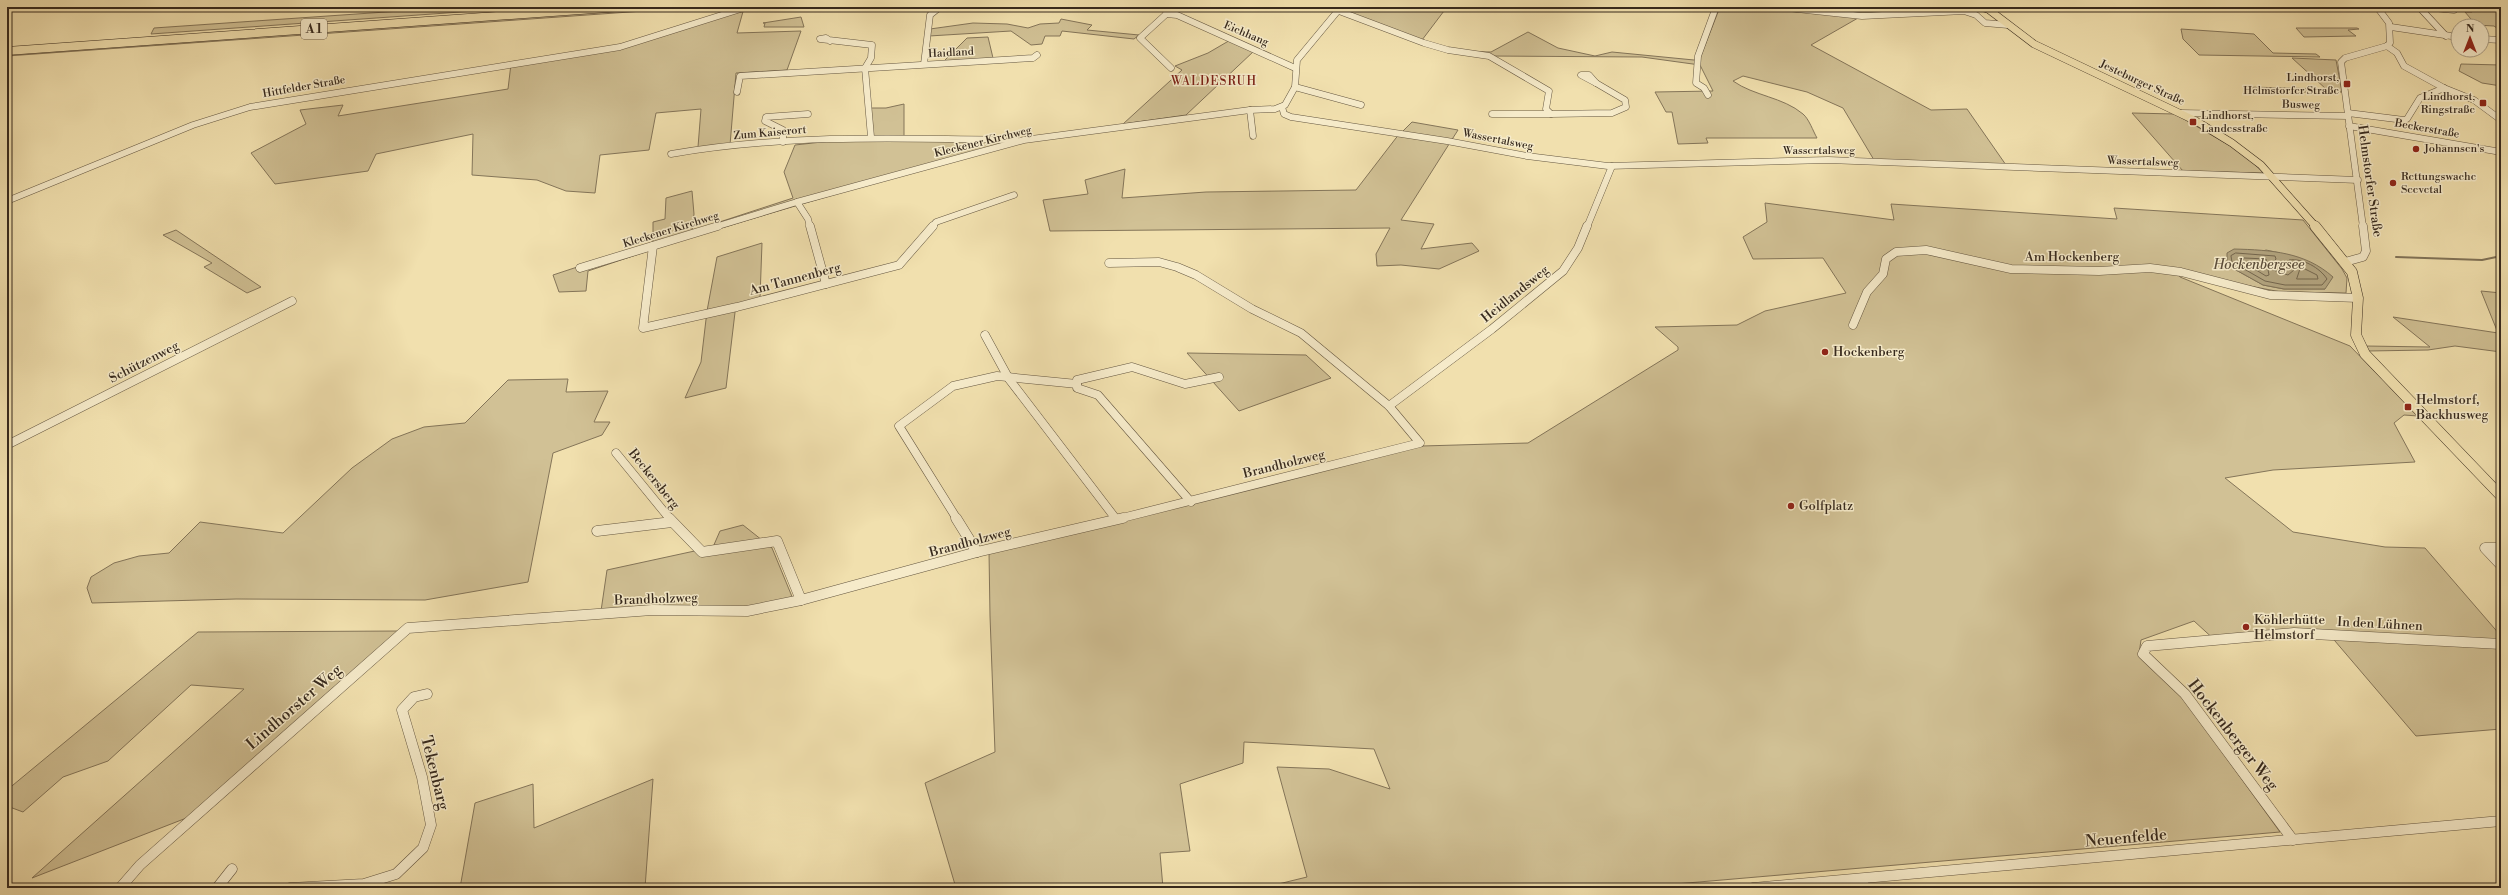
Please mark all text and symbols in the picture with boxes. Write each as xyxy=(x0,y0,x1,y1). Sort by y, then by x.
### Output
street label: Eichhang xyxy=(1221,18,1271,50)
north arrow xyxy=(2450,18,2490,58)
road number: A 1 xyxy=(301,19,327,39)
text: N xyxy=(2466,22,2475,36)
street label: Haidland xyxy=(928,45,975,61)
street label: Jesteburger Straße xyxy=(2096,57,2187,109)
place label: Lindhorst, Helmstorfer Straße xyxy=(2243,71,2339,98)
street label: Hittfelder Straße xyxy=(262,73,347,101)
district label: WALDESRUH xyxy=(1170,74,1257,89)
marker: Lindhorst, Helmstorfer Straße xyxy=(2342,79,2352,89)
place label: Lindhorst, Ringstraße xyxy=(2421,90,2475,117)
street label: Busweg xyxy=(2281,98,2320,112)
marker: Lindhorst, Ringstraße xyxy=(2478,98,2488,108)
place label: Lindhorst, Landesstraße xyxy=(2201,109,2268,136)
street label: Beckerstraße xyxy=(2392,116,2461,142)
marker: Lindhorst, Landesstraße xyxy=(2188,117,2198,127)
street label: Zum Kaiserort xyxy=(733,123,807,143)
street label: Kleckener Kirchweg xyxy=(933,123,1033,161)
street label: Helmstorfer Straße xyxy=(2354,124,2386,239)
street label: Wassertalsweg xyxy=(1460,126,1535,154)
place label: Johannsen's xyxy=(2423,142,2485,156)
street label: Wassertalsweg xyxy=(1782,144,1855,158)
marker: Johannsen's xyxy=(2411,144,2421,154)
street label: Wassertalsweg xyxy=(2106,154,2179,170)
place label: Rettungswache Seevetal xyxy=(2401,170,2477,197)
marker: Rettungswache Seevetal xyxy=(2388,178,2398,188)
street label: Kleckener Kirchweg xyxy=(621,209,721,251)
street label: Am Hockenberg xyxy=(2024,249,2120,265)
water label: Hockenbergsee xyxy=(2212,256,2305,274)
street label: Am Tannenberg xyxy=(747,259,843,299)
street label: Heidlandsweg xyxy=(1478,262,1552,326)
street label: Schützenweg xyxy=(106,337,182,386)
place label: Hockenberg xyxy=(1833,344,1905,360)
marker: Hockenberg xyxy=(1820,347,1830,357)
place label: Helmstorf, Backhusweg xyxy=(2415,392,2489,423)
marker: Helmstorf, Backhusweg xyxy=(2403,402,2413,412)
street label: Beckersberg xyxy=(624,445,683,513)
street label: Brandholzweg xyxy=(1240,446,1327,482)
place label: Golfplatz xyxy=(1799,498,1853,514)
marker: Golfplatz xyxy=(1786,501,1796,511)
street label: Brandholzweg xyxy=(927,523,1013,561)
street label: Brandholzweg xyxy=(613,590,698,608)
place label: Köhlerhütte Helmstorf xyxy=(2254,612,2326,643)
street label: In den Lühnen xyxy=(2337,614,2423,634)
marker: Köhlerhütte Helmstorf xyxy=(2241,622,2251,632)
street label: Lindhorster Weg xyxy=(242,659,347,754)
street label: Hockenberger Weg xyxy=(2183,675,2283,795)
street label: Tekenbarg xyxy=(416,734,454,813)
street label: Neuenfelde xyxy=(2084,824,2168,852)

